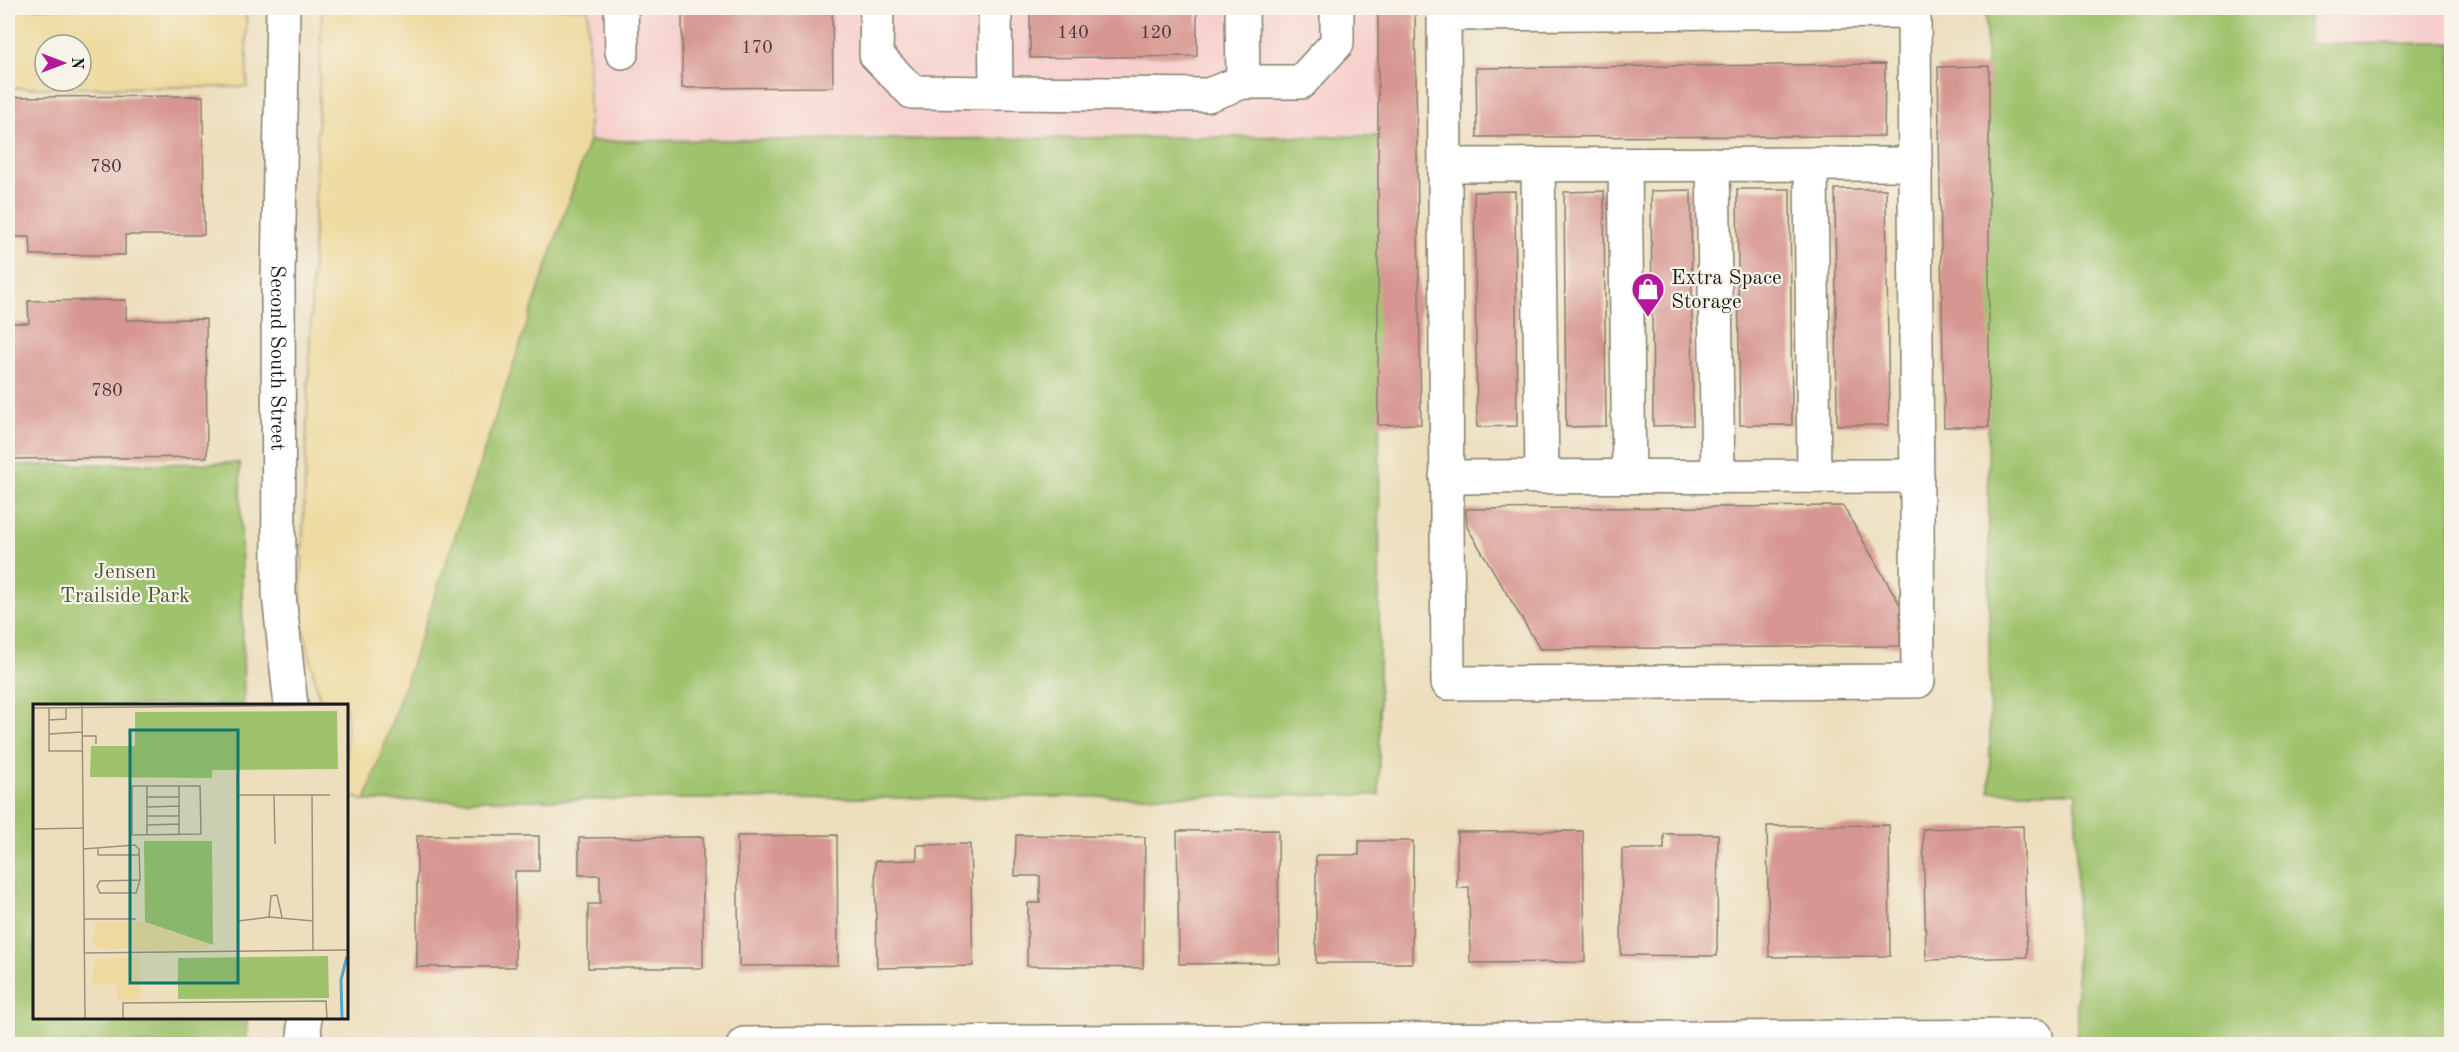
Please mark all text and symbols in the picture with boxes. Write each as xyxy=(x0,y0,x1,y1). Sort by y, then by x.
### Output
house number: 140 xyxy=(1057,24,1089,42)
house number: 120 xyxy=(1140,24,1172,42)
north arrow xyxy=(33,33,93,93)
house number: 170 xyxy=(741,39,773,57)
text: N xyxy=(68,57,84,70)
house number: 780 xyxy=(90,158,122,176)
street label: Second South Street xyxy=(266,265,288,451)
place label: Extra Space Storage xyxy=(1671,268,1782,313)
shop icon: Extra Space Storage xyxy=(1630,271,1666,318)
house number: 780 xyxy=(91,382,123,400)
park label: Jensen Trailside Park xyxy=(60,562,190,607)
inset map xyxy=(33,704,348,1019)

